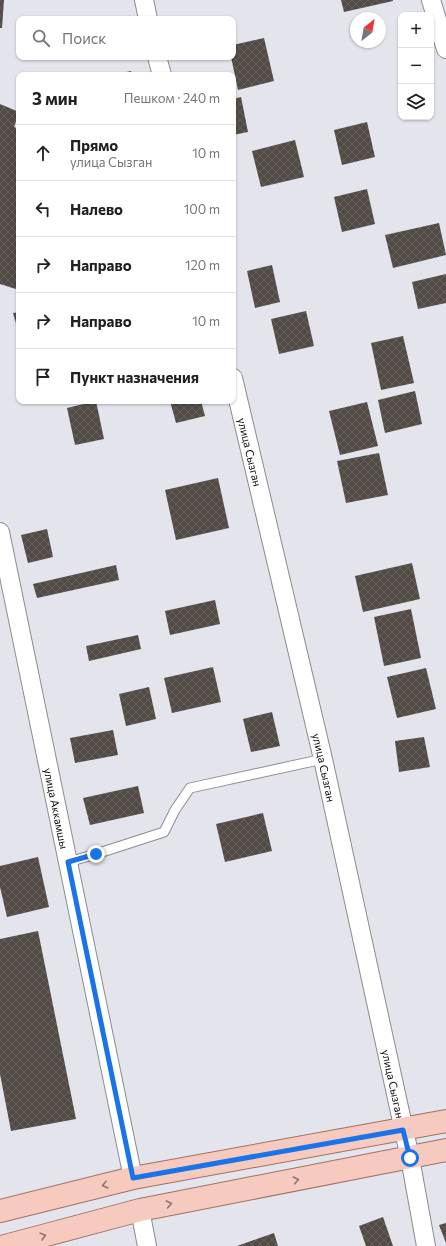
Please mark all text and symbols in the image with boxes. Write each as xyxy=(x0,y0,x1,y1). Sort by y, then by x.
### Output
north arrow xyxy=(350,12,386,48)
map controls xyxy=(398,12,434,120)
button: + xyxy=(398,12,434,48)
search box xyxy=(16,16,236,60)
icon: search xyxy=(30,27,52,49)
text: Поиск xyxy=(62,29,106,47)
button: − xyxy=(398,48,434,84)
button: layers xyxy=(398,84,434,120)
text: 3 мин xyxy=(32,88,78,109)
text: Пешком · 240 m xyxy=(124,90,220,106)
text: Прямо xyxy=(70,136,118,154)
icon: ahead xyxy=(32,142,54,164)
text: 10 m xyxy=(192,145,220,161)
text: улица Сызган xyxy=(70,154,153,170)
icon: left xyxy=(32,198,54,220)
text: Налево xyxy=(70,200,123,218)
text: 100 m xyxy=(184,201,220,217)
icon: right xyxy=(32,254,54,276)
text: Направо xyxy=(70,256,132,274)
text: 120 m xyxy=(185,257,220,273)
icon: right xyxy=(32,310,54,332)
text: Направо xyxy=(70,312,132,330)
text: 10 m xyxy=(192,313,220,329)
icon: arrive xyxy=(32,366,54,388)
text: Пункт назначения xyxy=(70,368,199,386)
street label: улица Сызган xyxy=(236,416,265,487)
street label: улица Сызган xyxy=(311,732,339,803)
street label: улица Аккамшы xyxy=(42,767,72,850)
route end xyxy=(87,845,105,863)
street label: улица Сызган xyxy=(380,1048,408,1119)
route start xyxy=(401,1149,419,1167)
one-way arrow xyxy=(293,1176,300,1184)
one-way arrow xyxy=(102,1180,109,1189)
one-way arrow xyxy=(166,1201,172,1209)
one-way arrow xyxy=(39,1232,46,1241)

